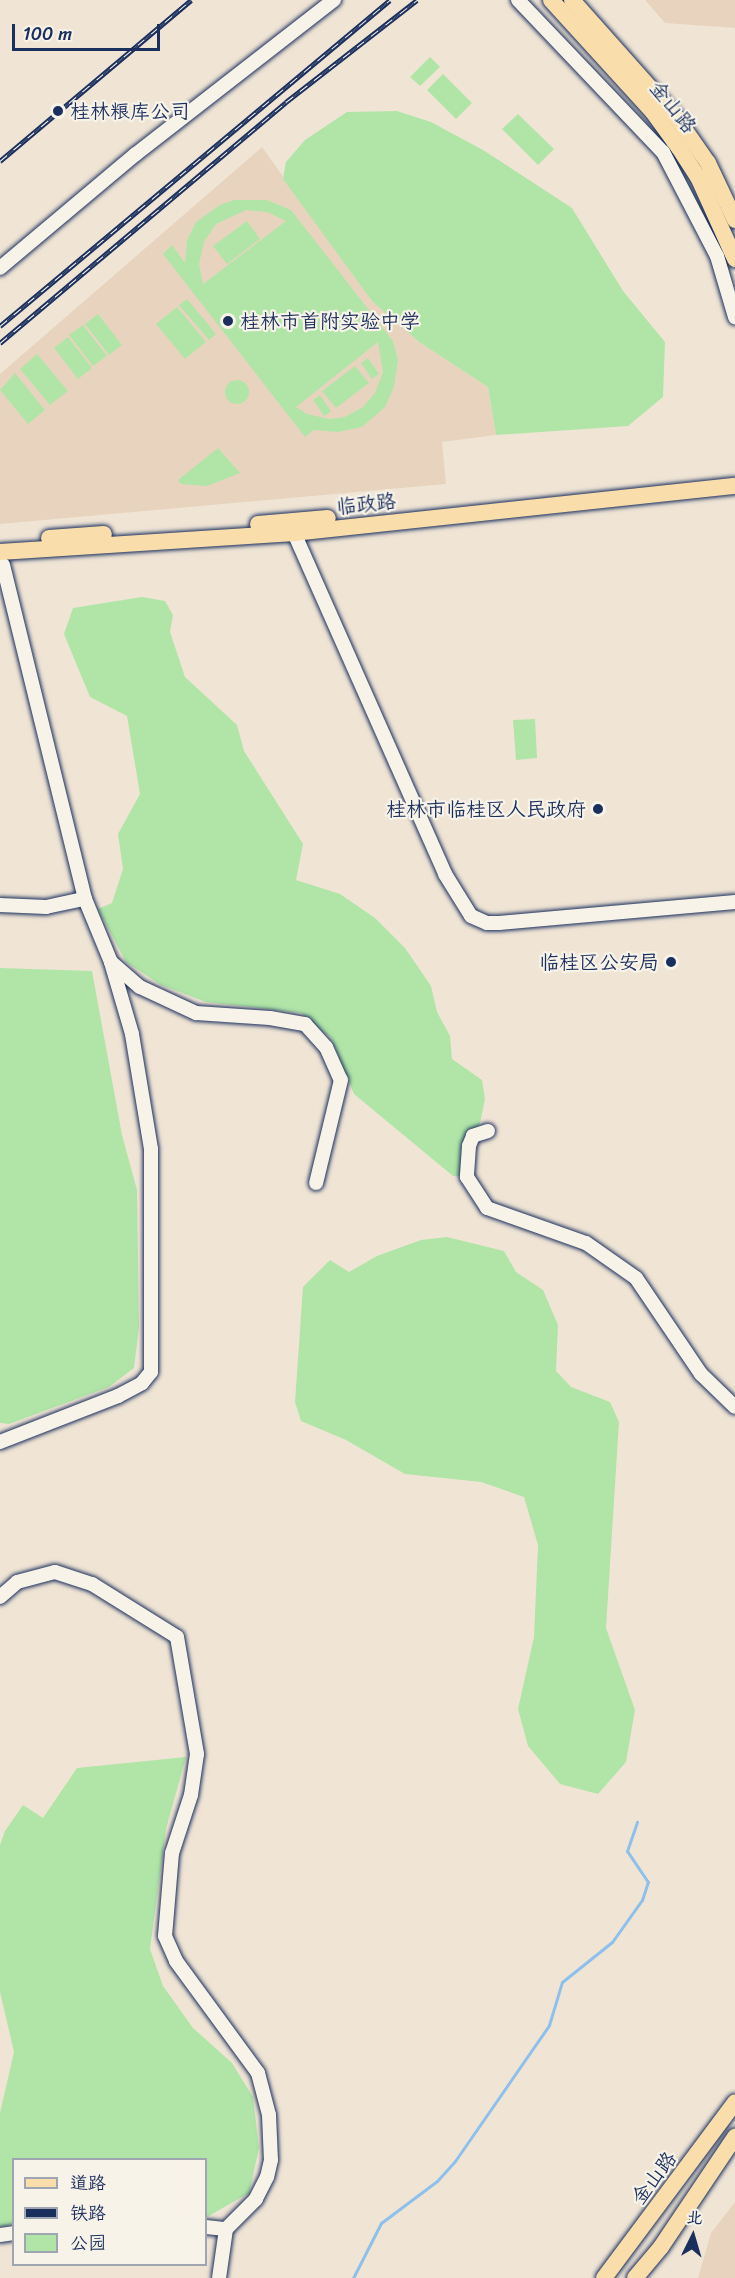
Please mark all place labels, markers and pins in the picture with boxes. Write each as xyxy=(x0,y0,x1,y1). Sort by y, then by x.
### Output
place label: 桂林粮库公司 xyxy=(70,99,190,123)
marker: 桂林粮库公司 xyxy=(51,104,65,118)
place label: 桂林市首附实验中学 xyxy=(240,309,420,333)
marker: 桂林市首附实验中学 xyxy=(221,314,235,328)
place label: 桂林市临桂区人民政府 xyxy=(386,797,586,821)
marker: 桂林市临桂区人民政府 xyxy=(591,802,605,816)
place label: 临桂区公安局 xyxy=(539,950,659,974)
marker: 临桂区公安局 xyxy=(664,955,678,969)

